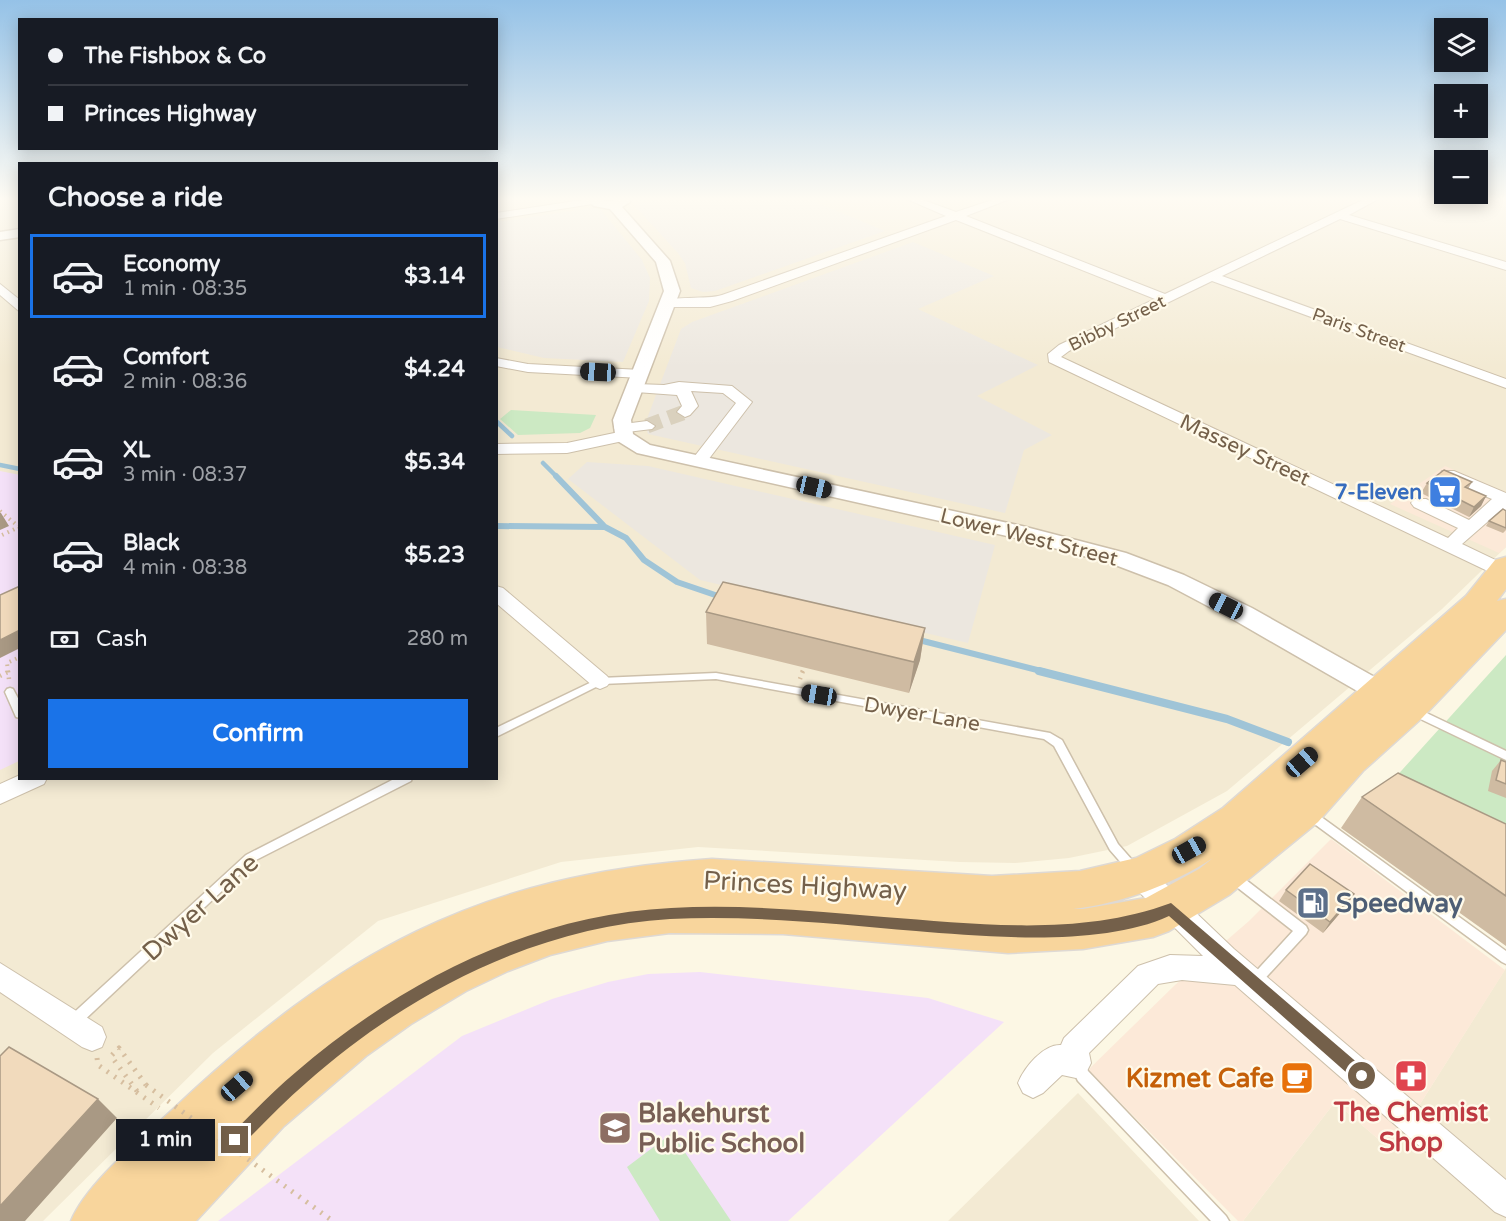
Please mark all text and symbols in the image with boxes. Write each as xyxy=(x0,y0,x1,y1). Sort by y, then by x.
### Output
map controls xyxy=(1434,18,1488,204)
button: layers xyxy=(1434,18,1488,72)
text: The Fishbox & Co xyxy=(84,43,266,69)
button: + xyxy=(1434,84,1488,138)
text: Princes Highway xyxy=(84,101,257,127)
button: − xyxy=(1434,150,1488,204)
text: Choose a ride xyxy=(48,181,223,214)
icon: car xyxy=(51,249,105,303)
text: Economy xyxy=(123,251,220,277)
text: $3.14 xyxy=(404,263,465,289)
text: 1 min · 08:35 xyxy=(123,277,247,301)
street label: Bibby Street xyxy=(1065,290,1169,356)
street label: Paris Street xyxy=(1309,303,1409,357)
icon: car xyxy=(51,342,105,396)
text: Comfort xyxy=(123,344,209,370)
text: $4.24 xyxy=(404,356,465,382)
car xyxy=(580,362,616,382)
text: 2 min · 08:36 xyxy=(123,370,247,394)
street label: Massey Street xyxy=(1176,409,1314,492)
icon: car xyxy=(51,435,105,489)
text: XL xyxy=(123,437,150,463)
text: $5.34 xyxy=(404,449,465,475)
text: 3 min · 08:37 xyxy=(123,463,247,487)
car xyxy=(794,474,834,500)
supermarket icon: 7-Eleven xyxy=(1427,474,1463,510)
place label: 7-Eleven xyxy=(1335,480,1422,505)
street label: Lower West Street xyxy=(937,503,1120,572)
icon: car xyxy=(51,528,105,582)
text: Black xyxy=(123,530,180,556)
text: $5.23 xyxy=(404,542,465,568)
text: 4 min · 08:38 xyxy=(123,556,247,580)
car xyxy=(1206,590,1246,622)
icon: cash xyxy=(48,623,81,656)
text: Cash xyxy=(96,626,148,652)
text: 280 m xyxy=(407,627,468,651)
car xyxy=(800,683,838,707)
street label: Dwyer Lane xyxy=(862,692,982,737)
button: Confirm xyxy=(48,699,468,768)
car xyxy=(1283,743,1321,781)
car xyxy=(1169,833,1209,867)
street label: Dwyer Lane xyxy=(136,847,265,968)
street label: Princes Highway xyxy=(702,865,908,906)
fuel station icon: Speedway xyxy=(1295,885,1331,921)
place label: Speedway xyxy=(1336,888,1463,919)
pharmacy icon: The Chemist Shop xyxy=(1393,1058,1429,1094)
cafe icon: Kizmet Cafe xyxy=(1279,1060,1315,1096)
route start xyxy=(1348,1062,1375,1089)
place label: Kizmet Cafe xyxy=(1126,1063,1274,1094)
car xyxy=(218,1067,256,1105)
place label: The Chemist Shop xyxy=(1333,1097,1488,1158)
place label: Blakehurst Public School xyxy=(638,1098,805,1159)
school or university icon: Blakehurst Public School xyxy=(597,1110,633,1146)
callout: 1 min xyxy=(115,1119,214,1161)
route end xyxy=(221,1126,248,1153)
text: 1 min xyxy=(139,1128,192,1152)

